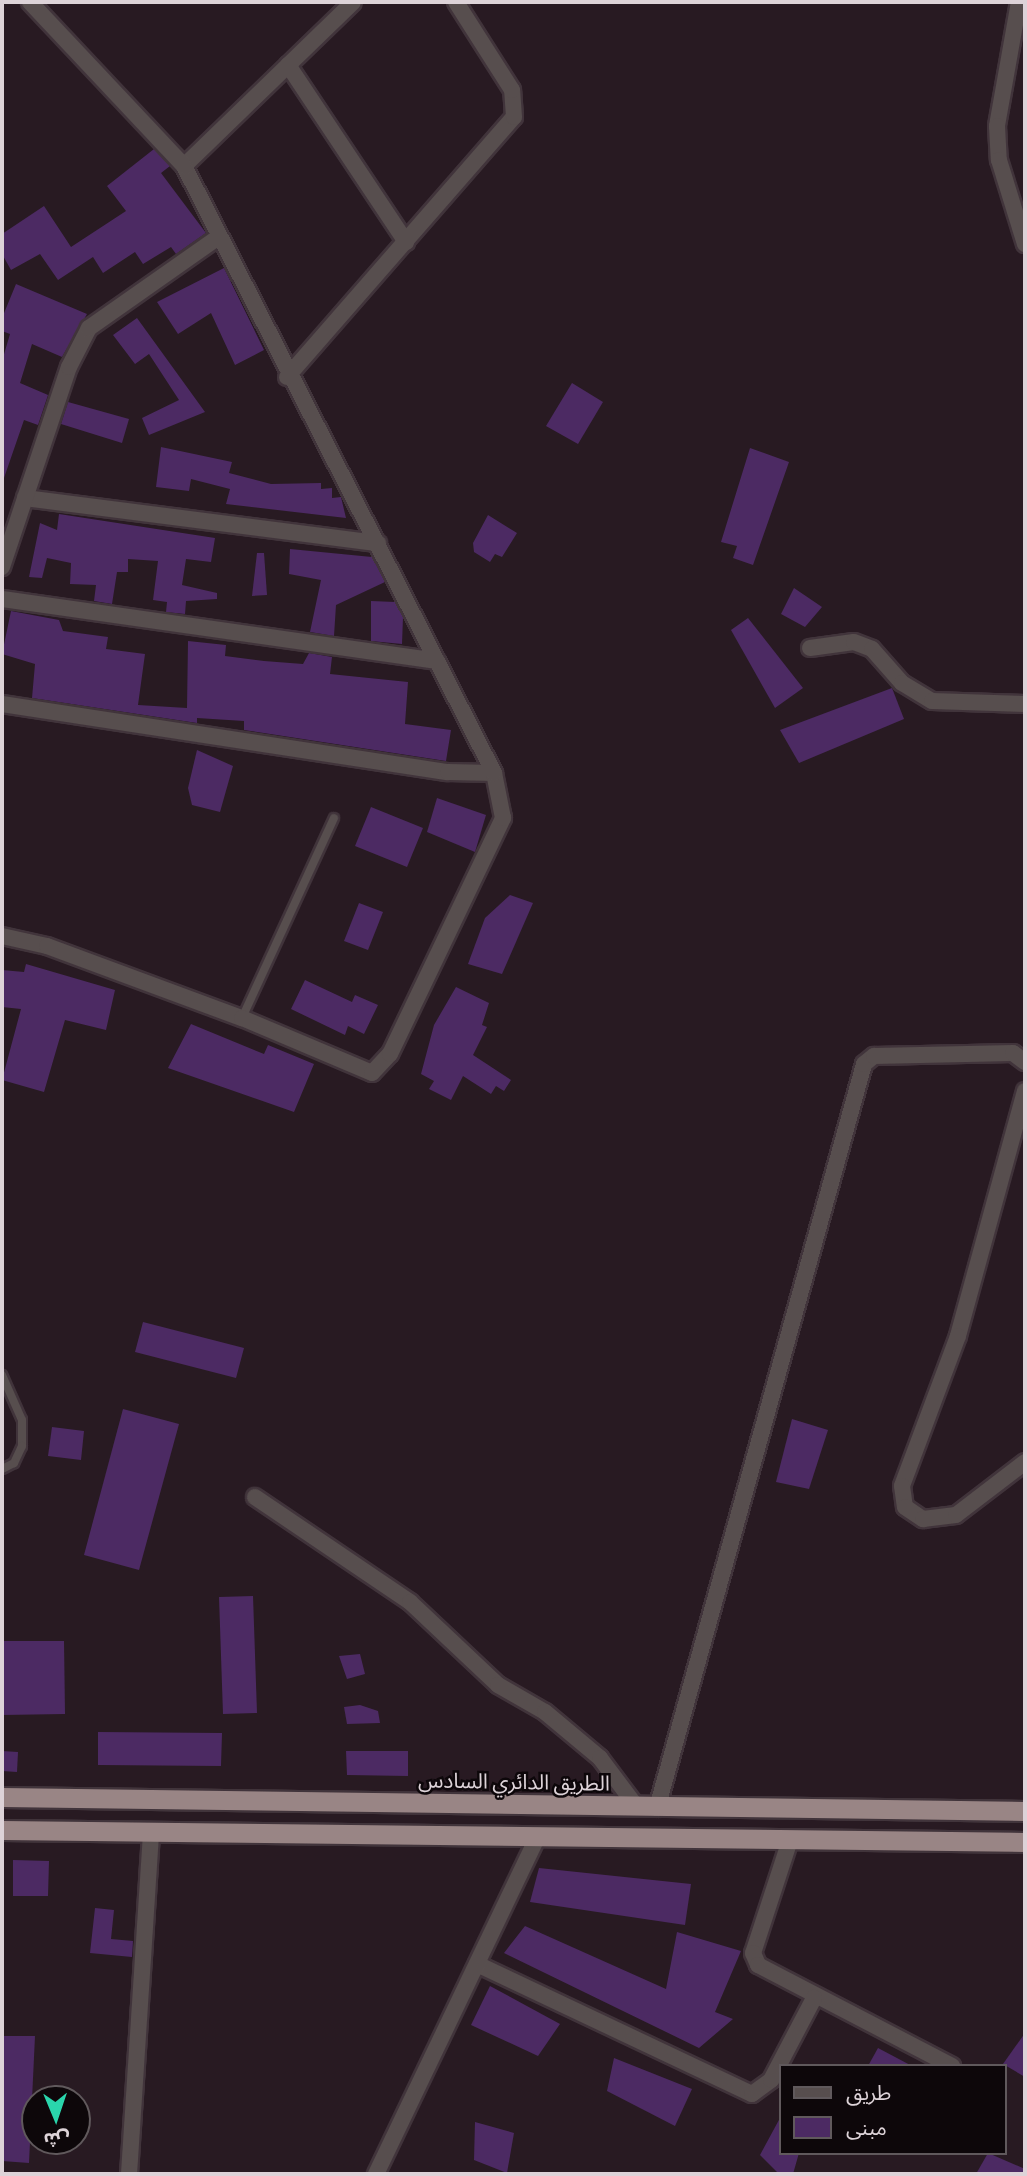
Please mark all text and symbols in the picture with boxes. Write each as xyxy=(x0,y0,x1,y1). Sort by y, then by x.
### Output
street label: الطريق الدائري السادس xyxy=(418,1768,610,1796)
legend xyxy=(778,2064,1006,2155)
text: طريق xyxy=(846,2080,891,2106)
north arrow xyxy=(21,2085,91,2155)
text: مبنى xyxy=(846,2115,887,2141)
text: ش xyxy=(43,2127,70,2151)

